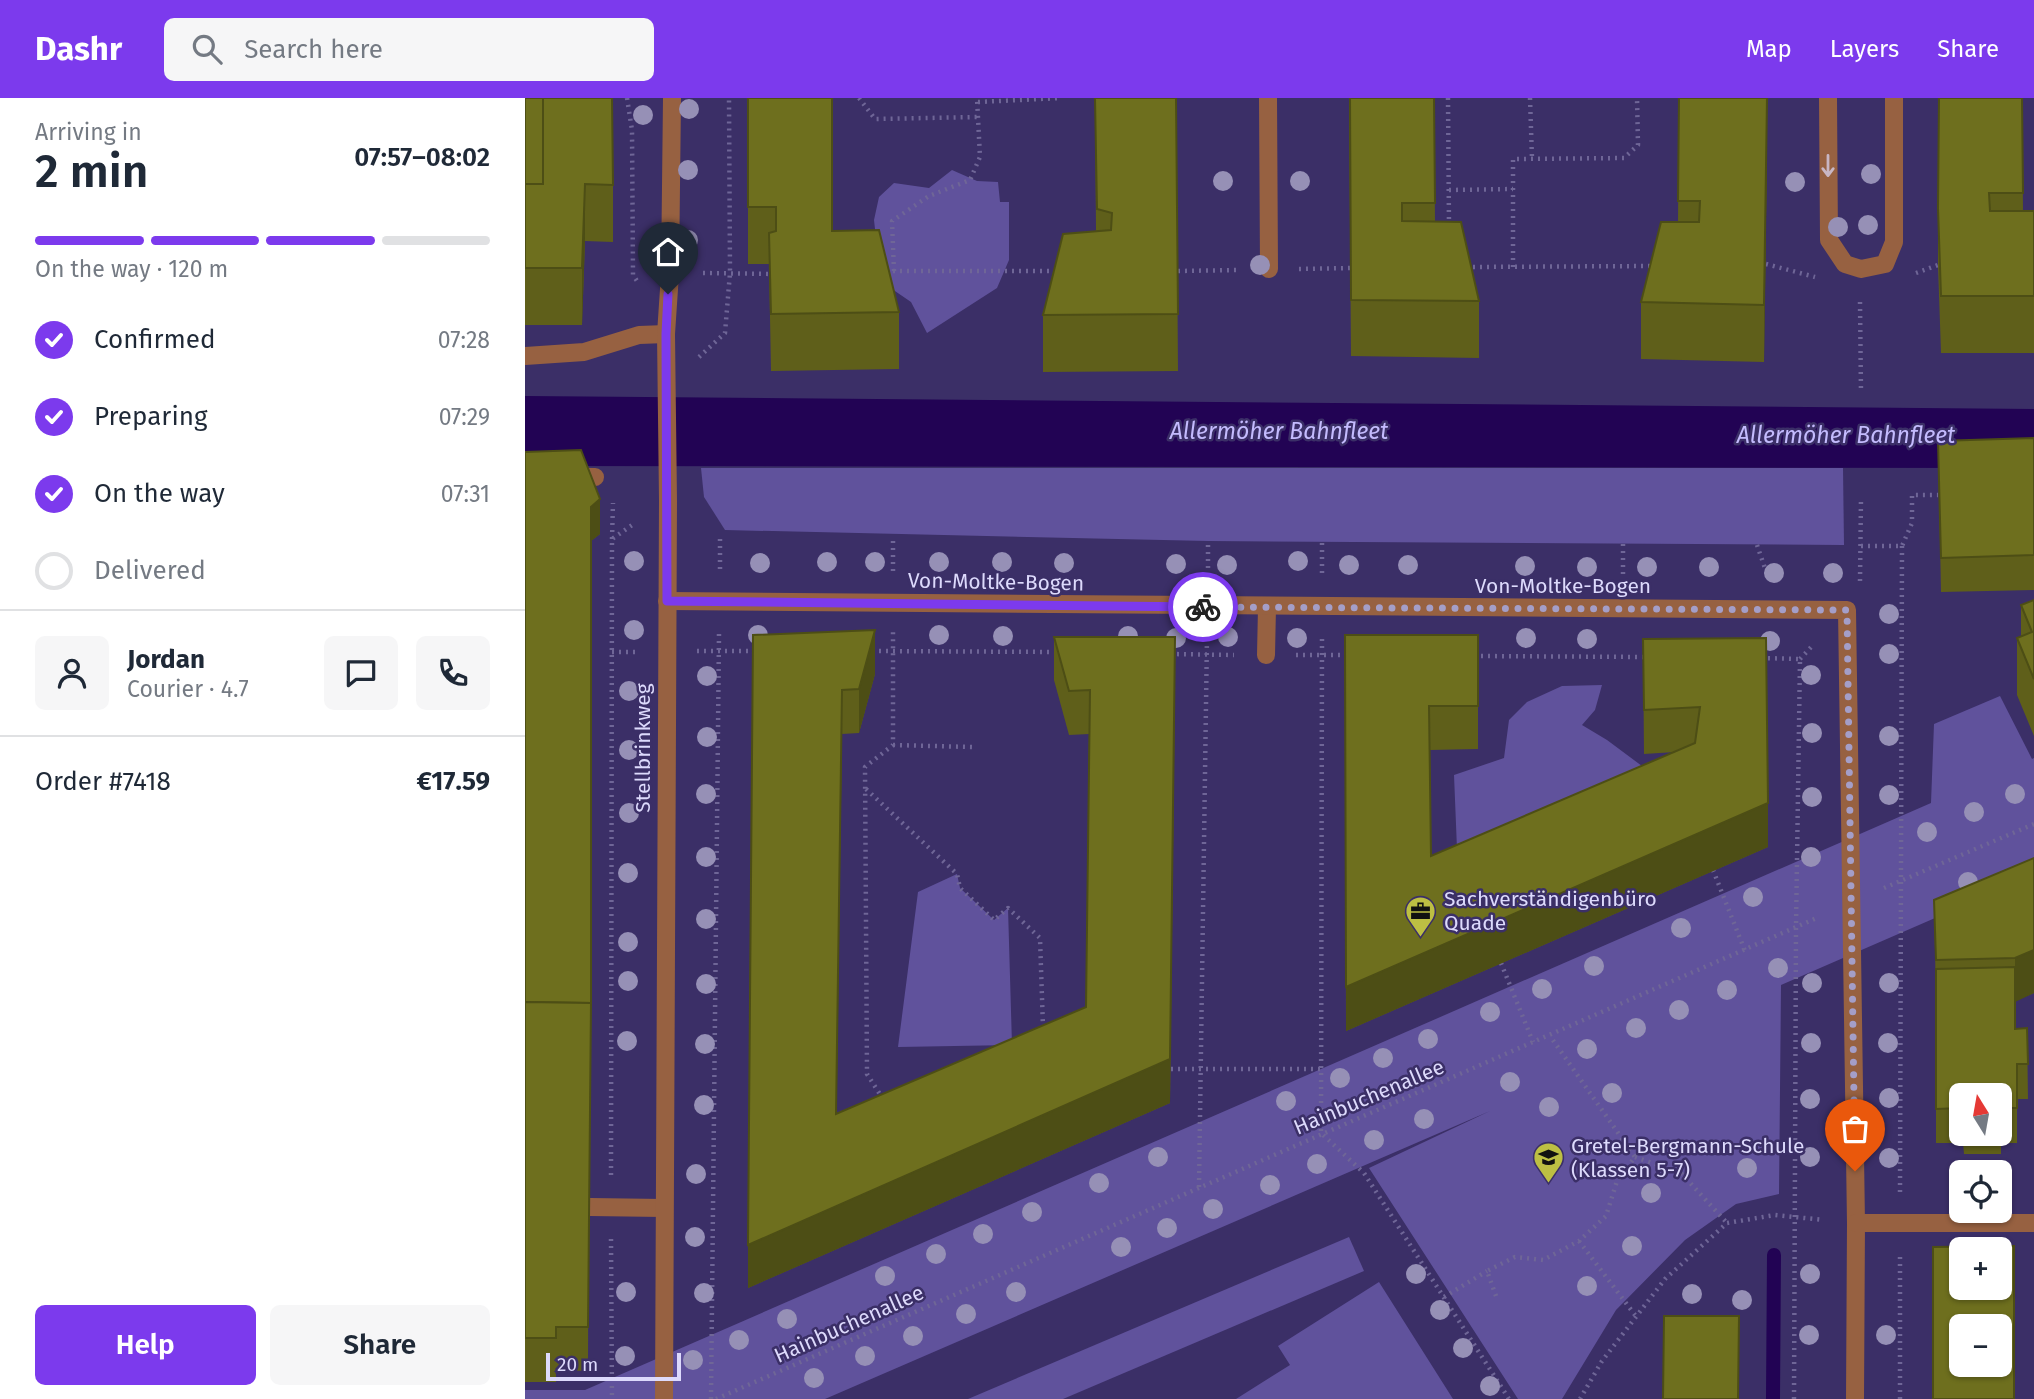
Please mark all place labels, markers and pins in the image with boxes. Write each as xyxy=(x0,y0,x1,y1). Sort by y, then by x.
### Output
pin xyxy=(638,222,698,294)
place label: Sachverständigenbüro Quade xyxy=(1444,886,1657,936)
office icon: Sachverständigenbüro Quade xyxy=(1404,894,1438,938)
pin xyxy=(1825,1099,1885,1171)
place label: Gretel-Bergmann-Schule (Klassen 5-7) xyxy=(1571,1133,1804,1183)
school or university icon: Gretel-Bergmann-Schule (Klassen 5-7) xyxy=(1531,1141,1565,1185)

